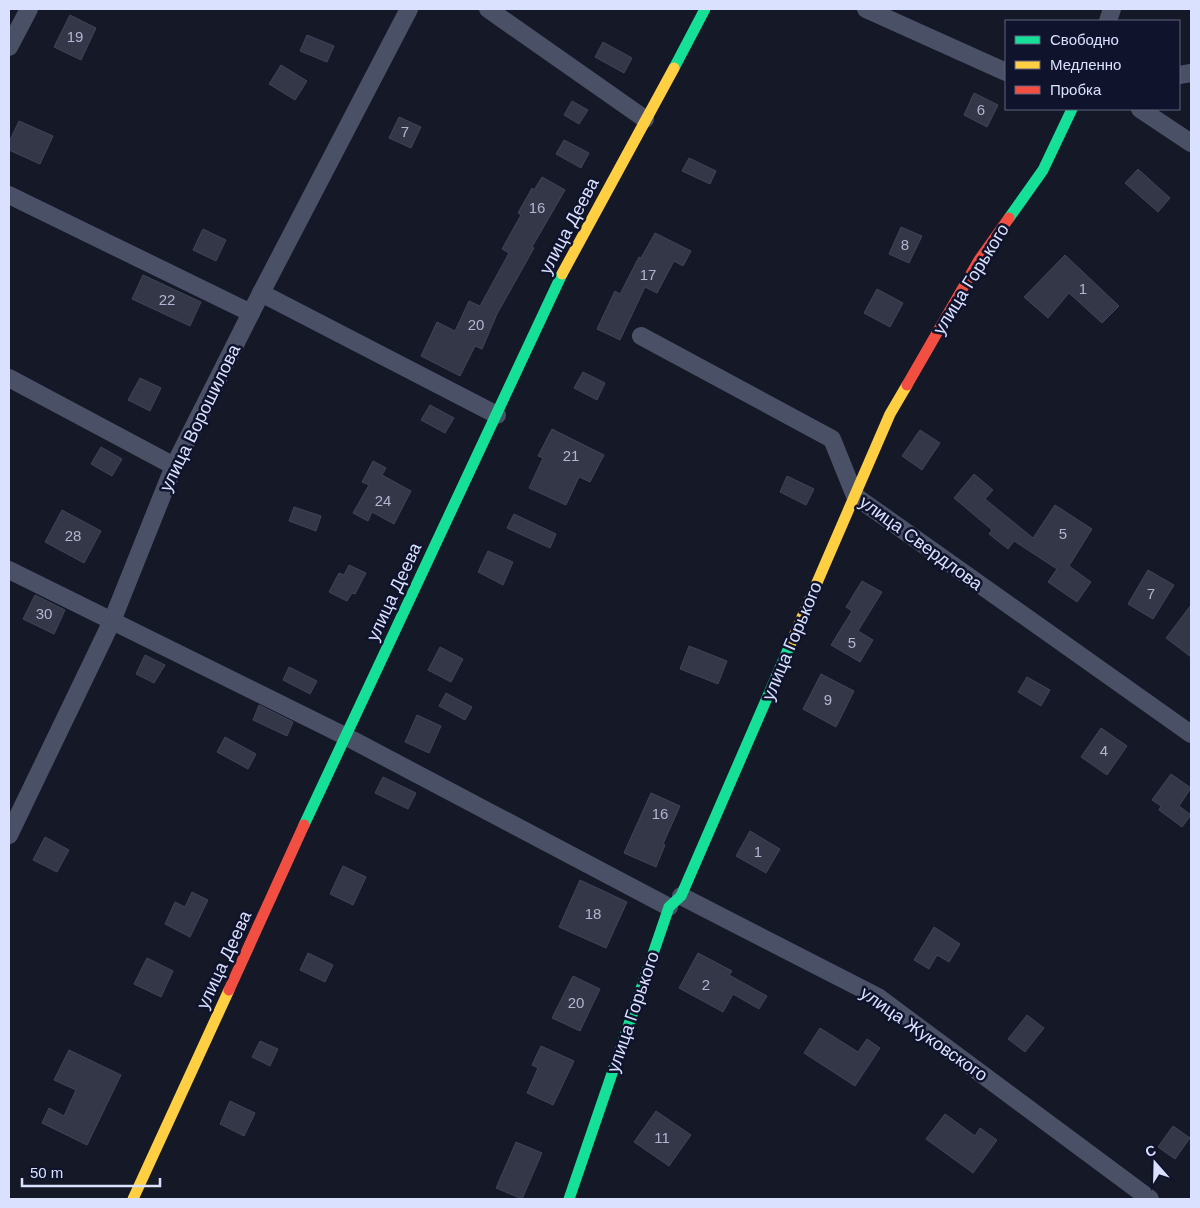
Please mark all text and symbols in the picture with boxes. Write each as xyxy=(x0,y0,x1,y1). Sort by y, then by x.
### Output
legend xyxy=(1005,20,1180,110)
house number: 19 xyxy=(67,28,83,45)
text: Свободно xyxy=(1050,31,1119,48)
text: Медленно xyxy=(1050,56,1121,73)
text: Пробка xyxy=(1050,81,1102,98)
house number: 6 xyxy=(977,101,985,118)
house number: 7 xyxy=(401,123,409,140)
street label: улица Деева xyxy=(535,174,603,278)
house number: 16 xyxy=(529,199,545,216)
street label: улица Горького xyxy=(929,220,1013,338)
house number: 8 xyxy=(901,236,909,253)
house number: 17 xyxy=(640,266,656,283)
house number: 1 xyxy=(1079,280,1087,297)
house number: 22 xyxy=(159,291,175,308)
house number: 20 xyxy=(468,316,484,333)
street label: улица Ворошилова xyxy=(156,340,245,495)
house number: 21 xyxy=(563,447,579,464)
house number: 24 xyxy=(375,492,391,509)
street label: улица Свердлова xyxy=(856,492,987,595)
house number: 5 xyxy=(1059,525,1067,542)
house number: 28 xyxy=(65,527,81,544)
street label: улица Деева xyxy=(363,539,426,644)
street label: улица Горького xyxy=(758,579,826,703)
house number: 7 xyxy=(1147,585,1155,602)
house number: 30 xyxy=(36,605,52,622)
house number: 5 xyxy=(848,634,856,651)
house number: 9 xyxy=(824,691,832,708)
house number: 4 xyxy=(1100,742,1108,759)
house number: 16 xyxy=(652,805,668,822)
house number: 1 xyxy=(754,843,762,860)
house number: 18 xyxy=(585,905,601,922)
street label: улица Деева xyxy=(193,907,256,1012)
street label: улица Горького xyxy=(603,949,663,1075)
house number: 2 xyxy=(702,976,710,993)
street label: улица Жуковского xyxy=(857,983,991,1085)
house number: 20 xyxy=(568,994,584,1011)
house number: 11 xyxy=(654,1129,670,1146)
north arrow xyxy=(1130,1138,1180,1188)
text: С xyxy=(1143,1142,1158,1160)
scale bar xyxy=(22,1156,160,1188)
text: 50 m xyxy=(30,1164,63,1181)

